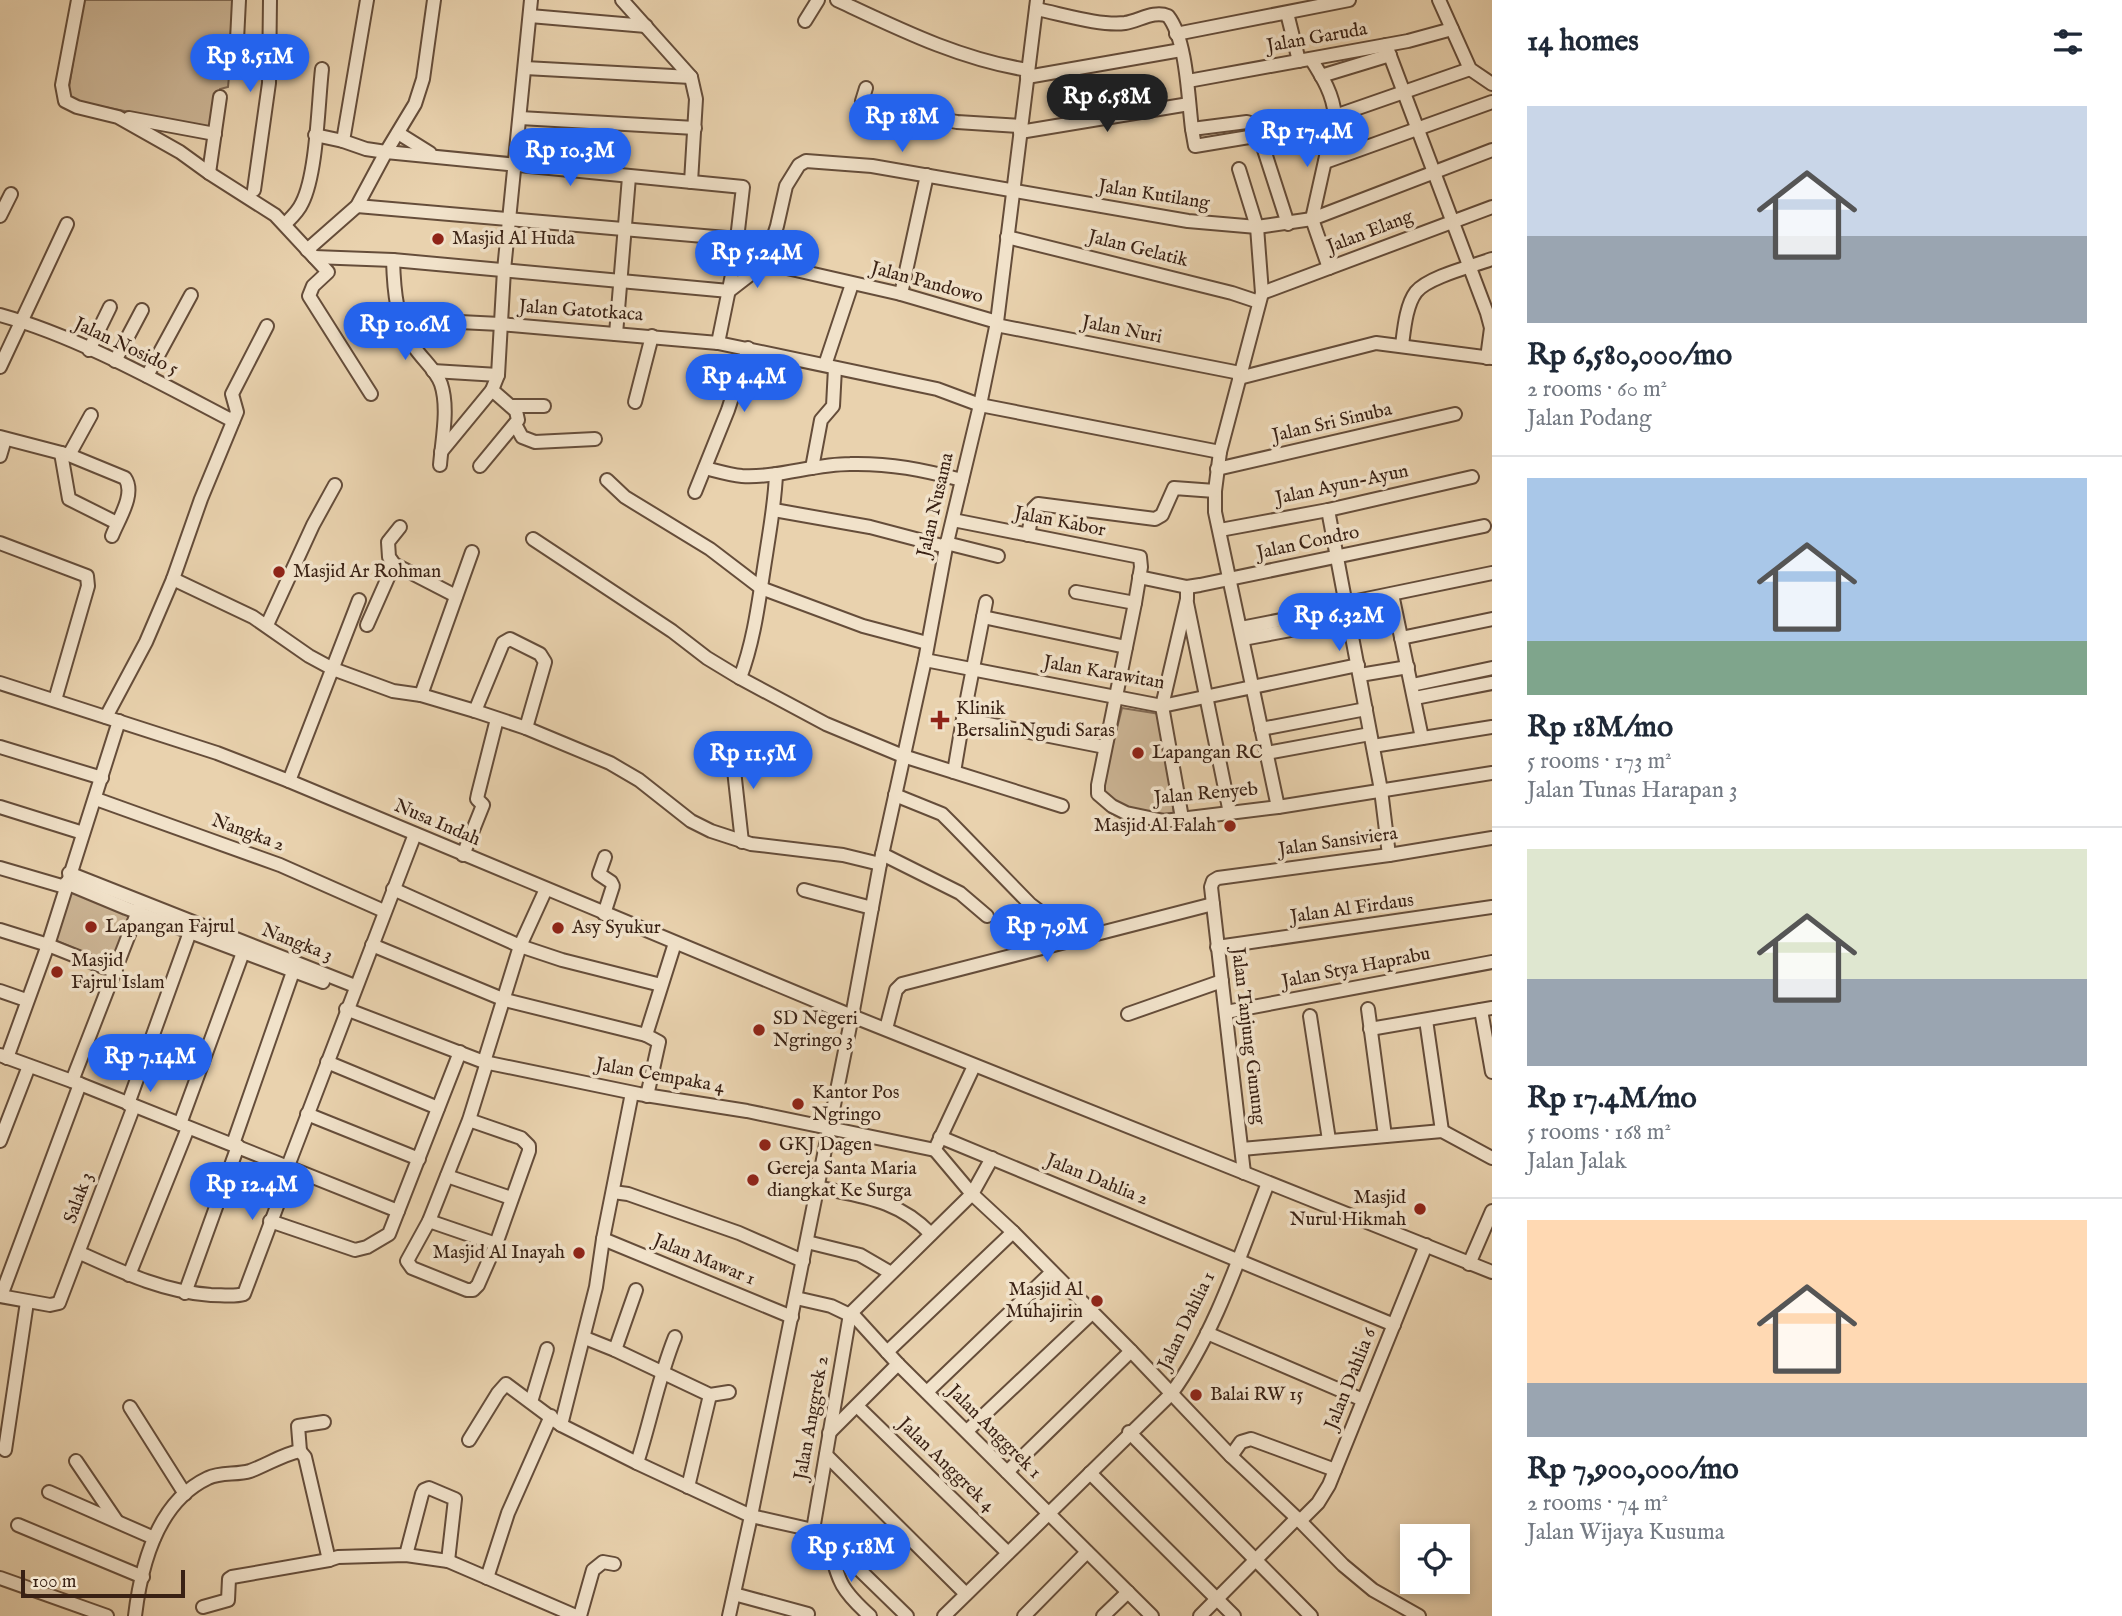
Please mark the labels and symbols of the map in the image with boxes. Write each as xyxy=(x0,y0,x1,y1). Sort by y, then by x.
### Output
street label: Jalan Garuda xyxy=(1263,17,1370,59)
pin: Rp 8.51M xyxy=(178,34,322,94)
pin: Rp 6.58M xyxy=(1035,74,1179,134)
pin: Rp 18M xyxy=(845,94,959,154)
pin: Rp 17.4M xyxy=(1235,110,1379,169)
pin: Rp 10.3M xyxy=(498,128,642,188)
street label: Jalan Kutilang xyxy=(1095,174,1212,216)
street label: Jalan Elang xyxy=(1322,204,1417,260)
street label: Jalan Gelatik xyxy=(1084,225,1191,273)
place label: Masjid Al Huda xyxy=(452,227,576,251)
pin: Rp 5.24M xyxy=(685,230,829,290)
marker: Masjid Al Huda xyxy=(430,231,446,247)
street label: Jalan Pandowo xyxy=(866,256,986,309)
street label: Jalan Gatotkaca xyxy=(516,295,645,327)
pin: Rp 10.6M xyxy=(333,302,477,362)
street label: Jalan Nuri xyxy=(1078,310,1164,350)
street label: Jalan Nosido 5 xyxy=(68,312,182,382)
pin: Rp 4.4M xyxy=(679,354,809,414)
street label: Jalan Sri Sinuba xyxy=(1268,397,1395,449)
street label: Jalan Nusama xyxy=(912,450,960,562)
street label: Jalan Ayun-Ayun xyxy=(1271,459,1411,511)
street label: Jalan Kabor xyxy=(1010,501,1108,543)
street label: Jalan Condro xyxy=(1252,520,1362,566)
place label: Masjid Ar Rohman xyxy=(293,560,441,584)
marker: Masjid Ar Rohman xyxy=(271,564,287,580)
pin: Rp 6.32M xyxy=(1267,594,1411,653)
street label: Jalan Karawitan xyxy=(1040,650,1166,695)
place label: Klinik BersalinNgudi Saras xyxy=(956,697,1115,743)
marker: Klinik BersalinNgudi Saras xyxy=(930,710,950,730)
pin: Rp 11.5M xyxy=(681,732,825,791)
place label: Lapangan RC xyxy=(1152,741,1263,765)
marker: Lapangan RC xyxy=(1130,745,1146,761)
street label: Jalan Renyeb xyxy=(1151,778,1259,811)
street label: Nusa Indah xyxy=(390,794,484,852)
street label: Nangka 2 xyxy=(208,809,288,857)
place label: Masjid Al Falah xyxy=(1094,814,1216,838)
marker: Masjid Al Falah xyxy=(1222,818,1238,834)
street label: Jalan Sansiviera xyxy=(1275,822,1400,863)
street label: Jalan Al Firdaus xyxy=(1287,888,1415,930)
pin: Rp 7.9M xyxy=(982,904,1112,964)
place label: Lapangan Fajrul xyxy=(105,915,235,939)
place label: Asy Syukur xyxy=(571,916,661,940)
marker: Lapangan Fajrul xyxy=(83,919,99,935)
street label: Nangka 3 xyxy=(258,919,336,967)
marker: Asy Syukur xyxy=(550,920,566,936)
street label: Jalan Stya Haprabu xyxy=(1278,942,1432,995)
street label: Jalan Tanjung Gunung xyxy=(1225,944,1271,1126)
place label: Masjid Fajrul Islam xyxy=(71,949,165,995)
marker: Masjid Fajrul Islam xyxy=(49,964,65,980)
place label: SD Negeri Ngringo 3 xyxy=(773,1007,858,1053)
marker: SD Negeri Ngringo 3 xyxy=(751,1022,767,1038)
pin: Rp 7.14M xyxy=(78,1034,222,1094)
street label: Jalan Cempaka 4 xyxy=(592,1053,727,1099)
place label: Kantor Pos Ngringo xyxy=(812,1081,899,1127)
marker: Kantor Pos Ngringo xyxy=(790,1096,806,1112)
place label: GKJ Dagen xyxy=(779,1133,872,1157)
marker: GKJ Dagen xyxy=(757,1137,773,1153)
street label: Jalan Dahlia 2 xyxy=(1040,1148,1152,1211)
place label: Gereja Santa Maria diangkat Ke Surga xyxy=(767,1157,917,1203)
pin: Rp 12.4M xyxy=(180,1162,324,1222)
street label: Salak 3 xyxy=(59,1169,99,1227)
marker: Gereja Santa Maria diangkat Ke Surga xyxy=(745,1172,761,1188)
place label: Masjid Nurul Hikmah xyxy=(1289,1186,1407,1232)
marker: Masjid Nurul Hikmah xyxy=(1412,1201,1428,1217)
street label: Jalan Mawar 1 xyxy=(648,1228,758,1291)
place label: Masjid Al Inayah xyxy=(432,1241,565,1265)
marker: Masjid Al Inayah xyxy=(571,1245,587,1261)
street label: Jalan Dahlia 1 xyxy=(1152,1268,1221,1376)
place label: Masjid Al Muhajirin xyxy=(1005,1278,1084,1324)
marker: Masjid Al Muhajirin xyxy=(1089,1293,1105,1309)
street label: Jalan Dahlia 6 xyxy=(1319,1324,1383,1435)
street label: Jalan Anggrek 2 xyxy=(789,1354,835,1484)
street label: Jalan Anggrek 1 xyxy=(940,1378,1046,1484)
place label: Balai RW 15 xyxy=(1210,1383,1303,1407)
marker: Balai RW 15 xyxy=(1188,1387,1204,1403)
street label: Jalan Anggrek 4 xyxy=(891,1411,1000,1518)
pin: Rp 5.18M xyxy=(779,1524,923,1584)
scale bar xyxy=(21,1567,186,1599)

